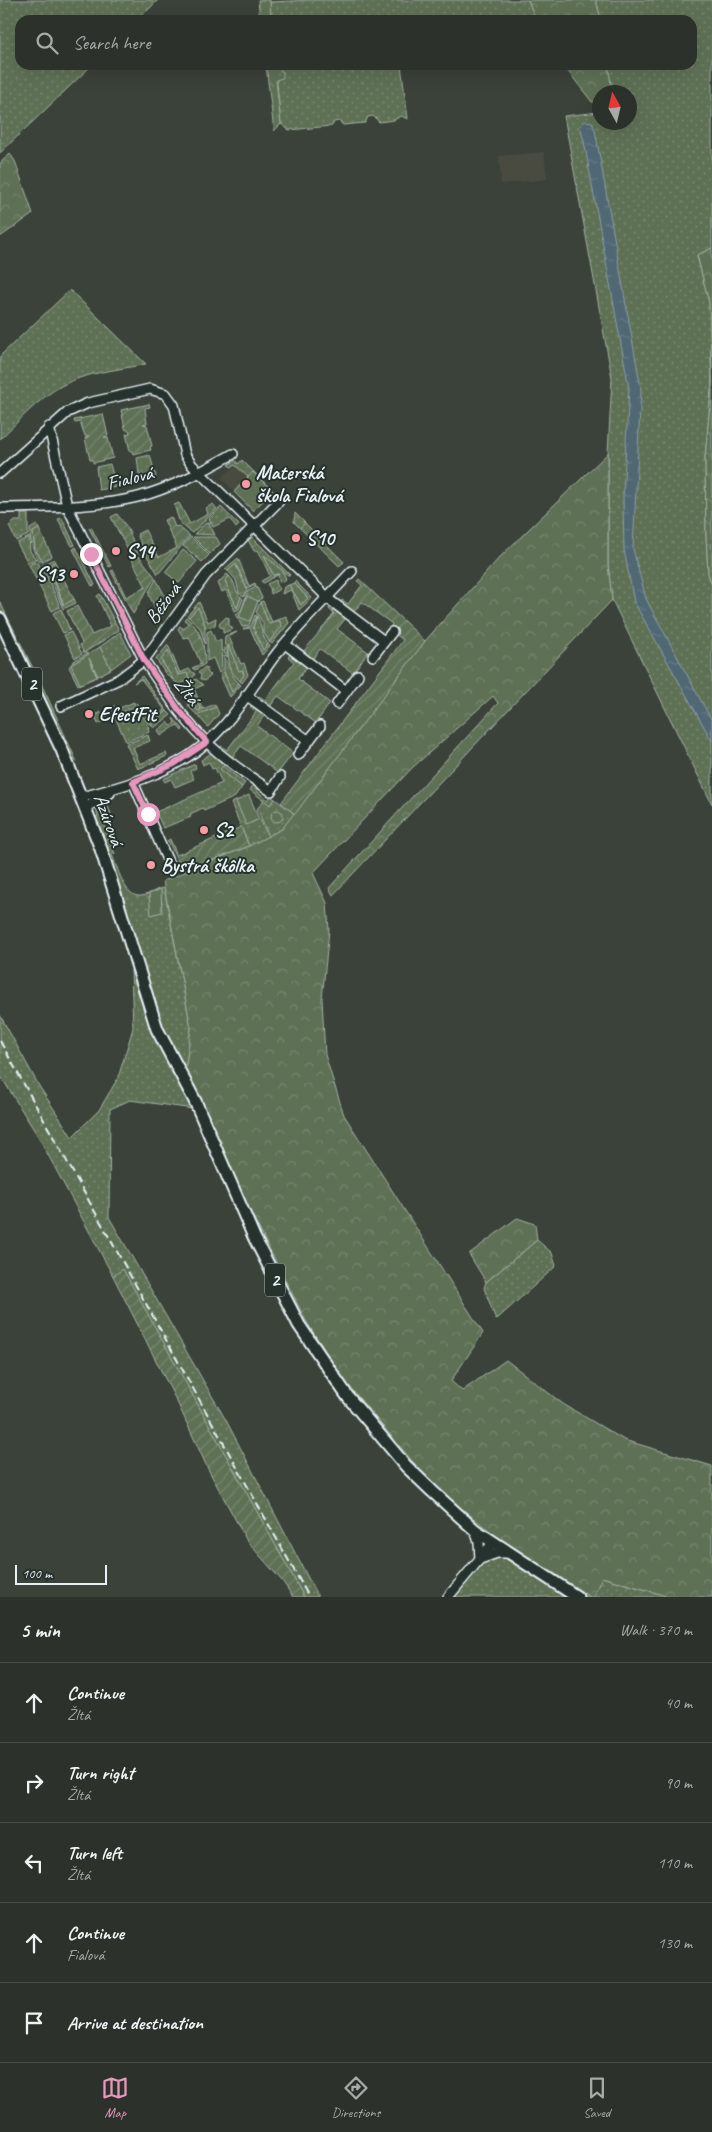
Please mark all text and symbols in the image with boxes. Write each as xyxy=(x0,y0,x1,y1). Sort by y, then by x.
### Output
search box xyxy=(15,15,697,70)
icon: search xyxy=(33,29,61,57)
text: Search here xyxy=(73,31,150,55)
north arrow xyxy=(592,85,637,130)
street label: Fialová xyxy=(104,460,158,496)
place label: Materská škola Fialová xyxy=(256,460,345,508)
marker: Materská škola Fialová xyxy=(240,478,252,490)
place label: S10 xyxy=(306,526,336,551)
marker: S10 xyxy=(290,532,302,544)
place label: S14 xyxy=(126,539,157,564)
route end xyxy=(80,543,103,566)
marker: S14 xyxy=(110,545,122,557)
place label: S13 xyxy=(36,562,66,587)
marker: S13 xyxy=(68,568,80,580)
street label: Béžová xyxy=(139,575,188,629)
road number: 2 xyxy=(22,668,42,701)
street label: Žltá xyxy=(168,672,207,712)
place label: EfectFit xyxy=(99,702,158,727)
marker: EfectFit xyxy=(83,708,95,720)
street label: Azúrová xyxy=(88,790,131,852)
route start xyxy=(137,803,160,826)
place label: S2 xyxy=(214,818,235,843)
marker: S2 xyxy=(198,824,210,836)
place label: Bystrá škôlka xyxy=(161,853,256,878)
marker: Bystrá škôlka xyxy=(145,859,157,871)
road number: 2 xyxy=(265,1264,285,1296)
scale bar xyxy=(15,1562,108,1585)
text: 100 m xyxy=(22,1565,52,1582)
text: 5 min xyxy=(20,1617,60,1643)
text: Walk · 370 m xyxy=(620,1620,692,1640)
text: Continue xyxy=(67,1681,124,1705)
icon: ahead xyxy=(20,1689,48,1717)
text: 40 m xyxy=(665,1693,692,1713)
text: Žltá xyxy=(67,1705,90,1725)
text: Turn right xyxy=(67,1761,134,1785)
icon: right xyxy=(20,1769,48,1797)
text: 90 m xyxy=(665,1773,692,1793)
text: Žltá xyxy=(67,1785,90,1805)
text: Turn left xyxy=(67,1841,122,1865)
icon: left xyxy=(20,1849,48,1877)
text: 110 m xyxy=(658,1853,692,1873)
text: Žltá xyxy=(67,1865,90,1885)
text: Continue xyxy=(67,1921,124,1945)
icon: ahead xyxy=(20,1929,48,1957)
text: 130 m xyxy=(658,1933,692,1953)
text: Fialová xyxy=(67,1945,104,1965)
icon: arrive xyxy=(20,2009,48,2037)
text: Arrive at destination xyxy=(67,2011,203,2035)
tab: Map xyxy=(101,2074,129,2121)
tab: Directions xyxy=(332,2074,380,2121)
tab: Saved xyxy=(583,2074,611,2121)

